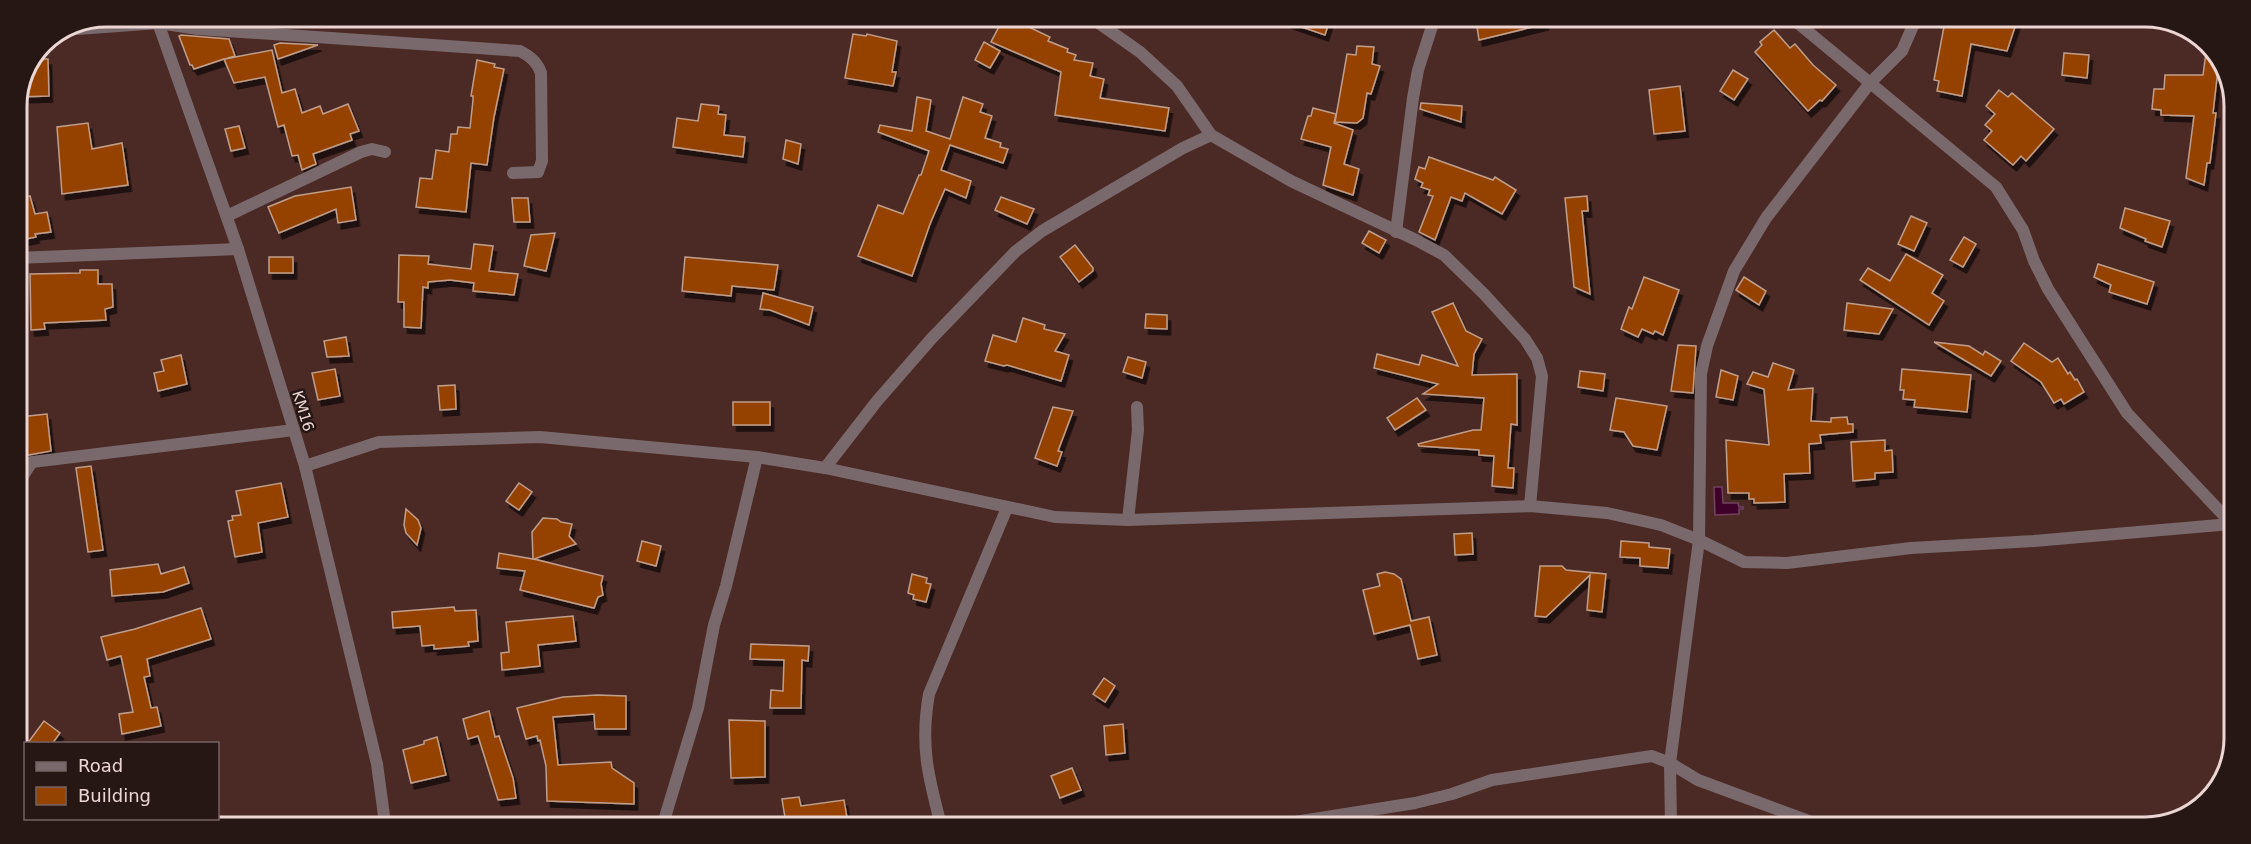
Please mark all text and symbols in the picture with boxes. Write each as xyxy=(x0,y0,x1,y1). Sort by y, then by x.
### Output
street label: KM16 xyxy=(288,388,318,434)
legend xyxy=(24,742,219,820)
text: Road xyxy=(78,755,123,776)
text: Building xyxy=(78,785,151,806)

